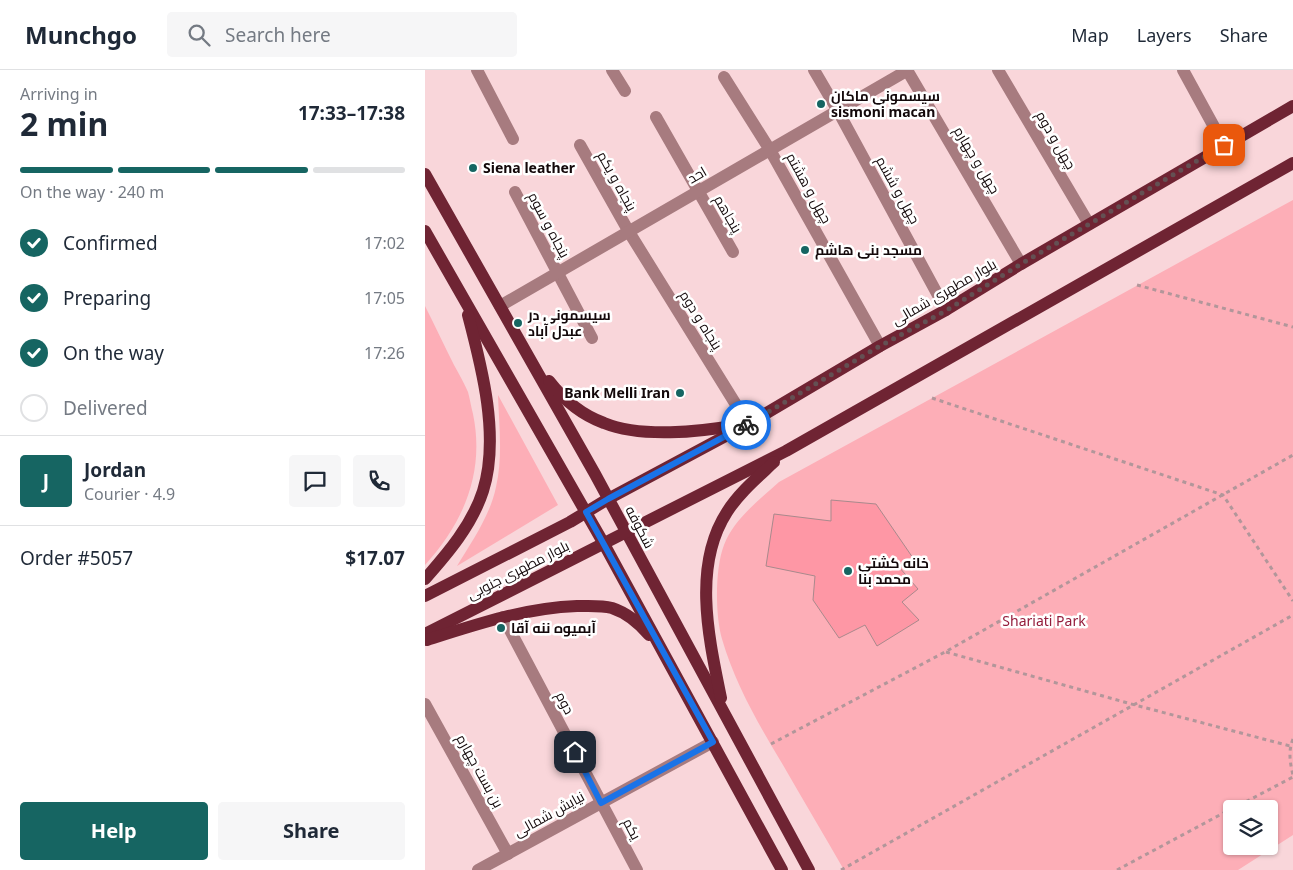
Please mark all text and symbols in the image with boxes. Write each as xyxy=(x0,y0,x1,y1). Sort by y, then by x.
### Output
search box xyxy=(167,12,517,57)
text: Munchgo xyxy=(25,18,137,51)
icon: search xyxy=(185,21,213,49)
text: Search here xyxy=(225,22,331,48)
text: Map xyxy=(1071,23,1109,47)
text: Layers xyxy=(1137,23,1192,47)
text: Share xyxy=(1220,23,1268,47)
text: Arriving in xyxy=(20,83,98,105)
place label: سیسمونی ماکان sismoni macan xyxy=(831,86,940,121)
marker: سیسمونی ماکان sismoni macan xyxy=(815,98,827,110)
text: 17:33–17:38 xyxy=(298,100,405,126)
text: 2 min xyxy=(20,102,108,145)
street label: چهل و دوم xyxy=(1031,107,1081,173)
street label: چهل و چهارم xyxy=(949,123,1005,197)
pin xyxy=(1203,124,1245,166)
icon: bag xyxy=(1210,131,1238,159)
street label: پنجاه و یکم xyxy=(592,147,642,215)
street label: چهل و هشتم xyxy=(781,149,837,227)
street label: چهل و ششم xyxy=(871,153,925,227)
place label: Siena leather xyxy=(483,158,576,177)
marker: Siena leather xyxy=(467,162,479,174)
street label: احد xyxy=(684,162,710,188)
text: On the way · 240 m xyxy=(20,181,164,203)
street label: پنجاه و سوم xyxy=(523,189,575,262)
street label: پنجاهم xyxy=(709,191,747,237)
icon: check xyxy=(20,229,48,257)
text: Confirmed xyxy=(63,230,158,256)
text: 17:02 xyxy=(364,232,405,254)
place label: مسجد بنی هاشم xyxy=(815,240,922,260)
marker: مسجد بنی هاشم xyxy=(799,244,811,256)
street label: بلوار مطهری شمالی xyxy=(888,254,999,329)
icon: check xyxy=(20,284,48,312)
text: Preparing xyxy=(63,285,151,311)
street label: پنجاه و دوم xyxy=(675,286,727,354)
text: 17:05 xyxy=(364,287,405,309)
place label: سیسمونی در عبدل آباد xyxy=(527,305,611,340)
marker: سیسمونی در عبدل آباد xyxy=(512,317,524,329)
icon: check xyxy=(20,339,48,367)
text: On the way xyxy=(63,340,164,366)
text: 17:26 xyxy=(364,342,405,364)
place label: Bank Melli Iran xyxy=(564,383,670,402)
marker: Bank Melli Iran xyxy=(674,387,686,399)
text: Delivered xyxy=(63,395,148,421)
courier xyxy=(721,400,771,450)
icon: bike xyxy=(732,411,760,439)
button: chat xyxy=(289,455,341,507)
button: phone xyxy=(353,455,405,507)
text: Jordan xyxy=(84,457,146,483)
text: J xyxy=(43,468,49,494)
text: Courier · 4.9 xyxy=(84,483,175,505)
street label: شکوفه xyxy=(621,502,660,551)
street label: بلوار مطهری جنوبی xyxy=(463,536,572,604)
text: Order #5057 xyxy=(20,545,133,571)
text: $17.07 xyxy=(345,545,405,571)
place label: خانه کشتی محمد بنا xyxy=(858,553,929,588)
marker: خانه کشتی محمد بنا xyxy=(842,565,854,577)
park label: Shariati Park xyxy=(1002,611,1086,630)
place label: آبمیوه ننه آقا xyxy=(511,618,596,637)
marker: آبمیوه ننه آقا xyxy=(495,622,507,634)
street label: دوم xyxy=(551,688,579,718)
street label: بن بست چهارم xyxy=(451,730,509,812)
pin xyxy=(554,731,596,773)
icon: home xyxy=(561,738,589,766)
street label: نیایش شمالی xyxy=(510,786,588,841)
map controls xyxy=(1223,800,1278,855)
button: layers xyxy=(1223,800,1278,855)
button: Help xyxy=(20,802,208,860)
button: Share xyxy=(218,802,405,860)
street label: یکم xyxy=(618,815,646,844)

